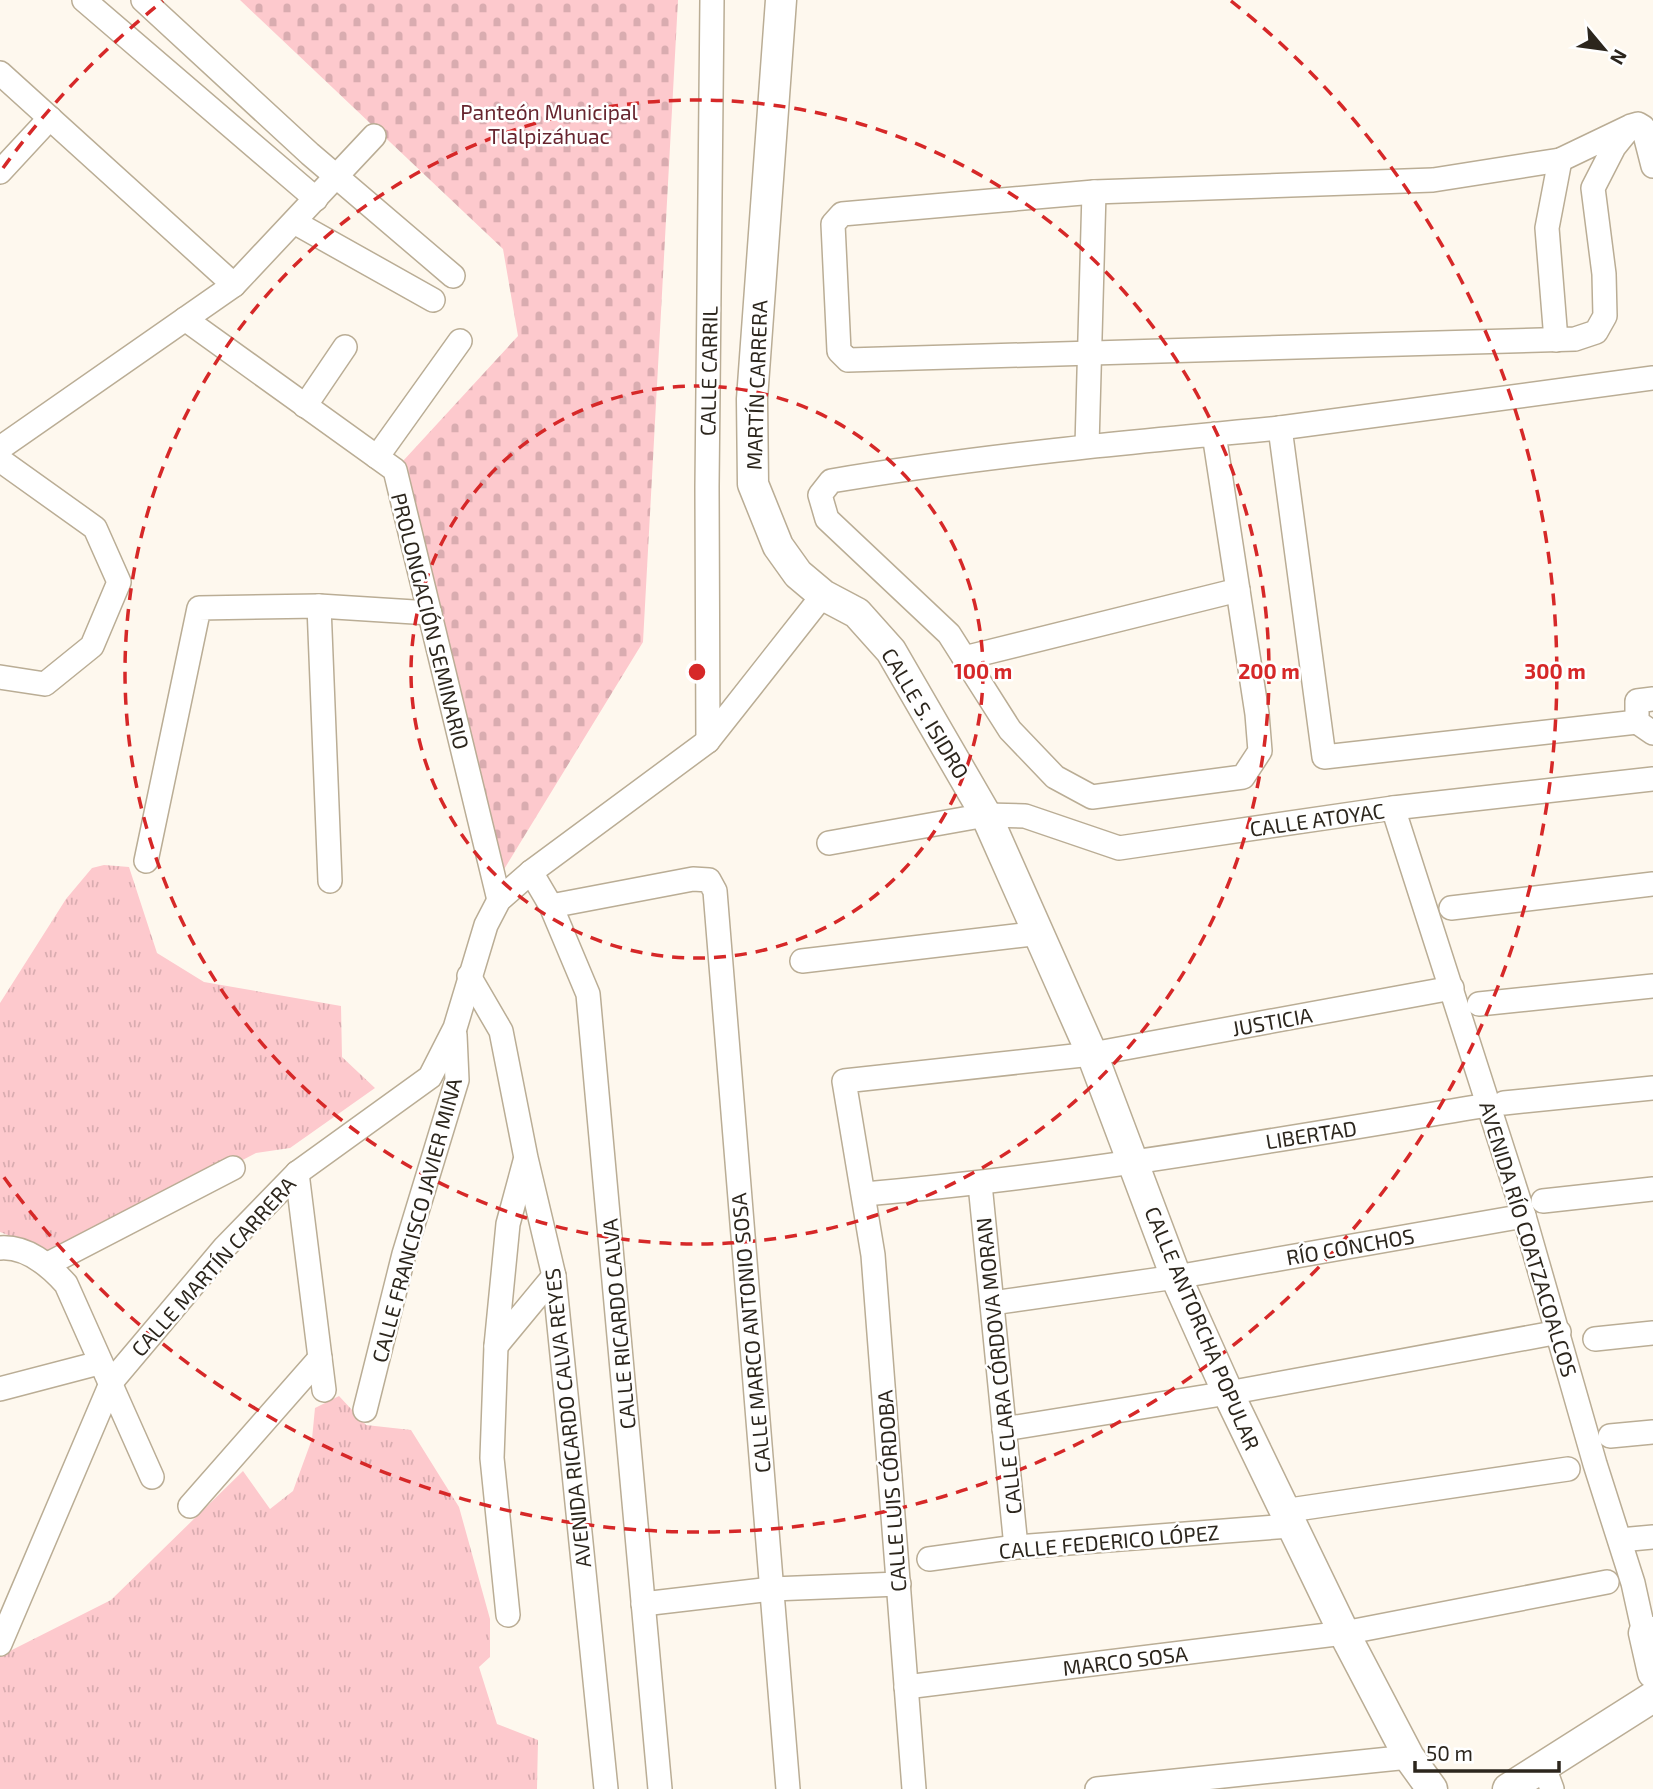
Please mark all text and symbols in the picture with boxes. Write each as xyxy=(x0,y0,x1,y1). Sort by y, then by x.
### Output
north arrow xyxy=(1569,14,1639,84)
text: N xyxy=(1606,46,1633,69)
park label: Panteón Municipal Tlalpizáhuac xyxy=(460,99,638,148)
street label: MARTÍN CARRERA xyxy=(741,300,771,470)
street label: CALLE CARRIL xyxy=(694,305,722,436)
street label: PROLONGACIÓN SEMINARIO xyxy=(387,490,475,752)
street label: CALLE S. ISIDRO xyxy=(877,643,975,783)
text: 100 m xyxy=(954,658,1012,683)
text: 200 m xyxy=(1238,658,1300,683)
text: 300 m xyxy=(1524,658,1586,683)
centre of rings xyxy=(685,660,709,684)
street label: CALLE ATOYAC xyxy=(1248,797,1386,841)
street label: JUSTICIA xyxy=(1230,1002,1314,1040)
street label: CALLE FRANCISCO JAVIER MINA xyxy=(366,1075,466,1365)
street label: AVENIDA RÍO COATZACOALCOS xyxy=(1475,1098,1583,1380)
street label: LIBERTAD xyxy=(1264,1114,1358,1154)
street label: CALLE MARTÍN CARRERA xyxy=(126,1171,300,1361)
street label: CALLE MARCO ANTONIO SOSA xyxy=(725,1192,775,1474)
street label: CALLE ANTORCHA POPULAR xyxy=(1140,1202,1266,1454)
street label: CALLE CLARA CÓRDOVA MORAN xyxy=(970,1216,1026,1516)
street label: CALLE RICARDO CALVA xyxy=(596,1218,640,1430)
street label: RÍO CONCHOS xyxy=(1284,1222,1416,1270)
street label: AVENIDA RICARDO CALVA REYES xyxy=(539,1267,595,1569)
street label: CALLE LUIS CÓRDOBA xyxy=(871,1389,911,1593)
street label: CALLE FEDERICO LÓPEZ xyxy=(998,1519,1220,1563)
street label: MARCO SOSA xyxy=(1061,1640,1189,1680)
scale bar xyxy=(1415,1730,1558,1774)
text: 50 m xyxy=(1426,1740,1473,1765)

